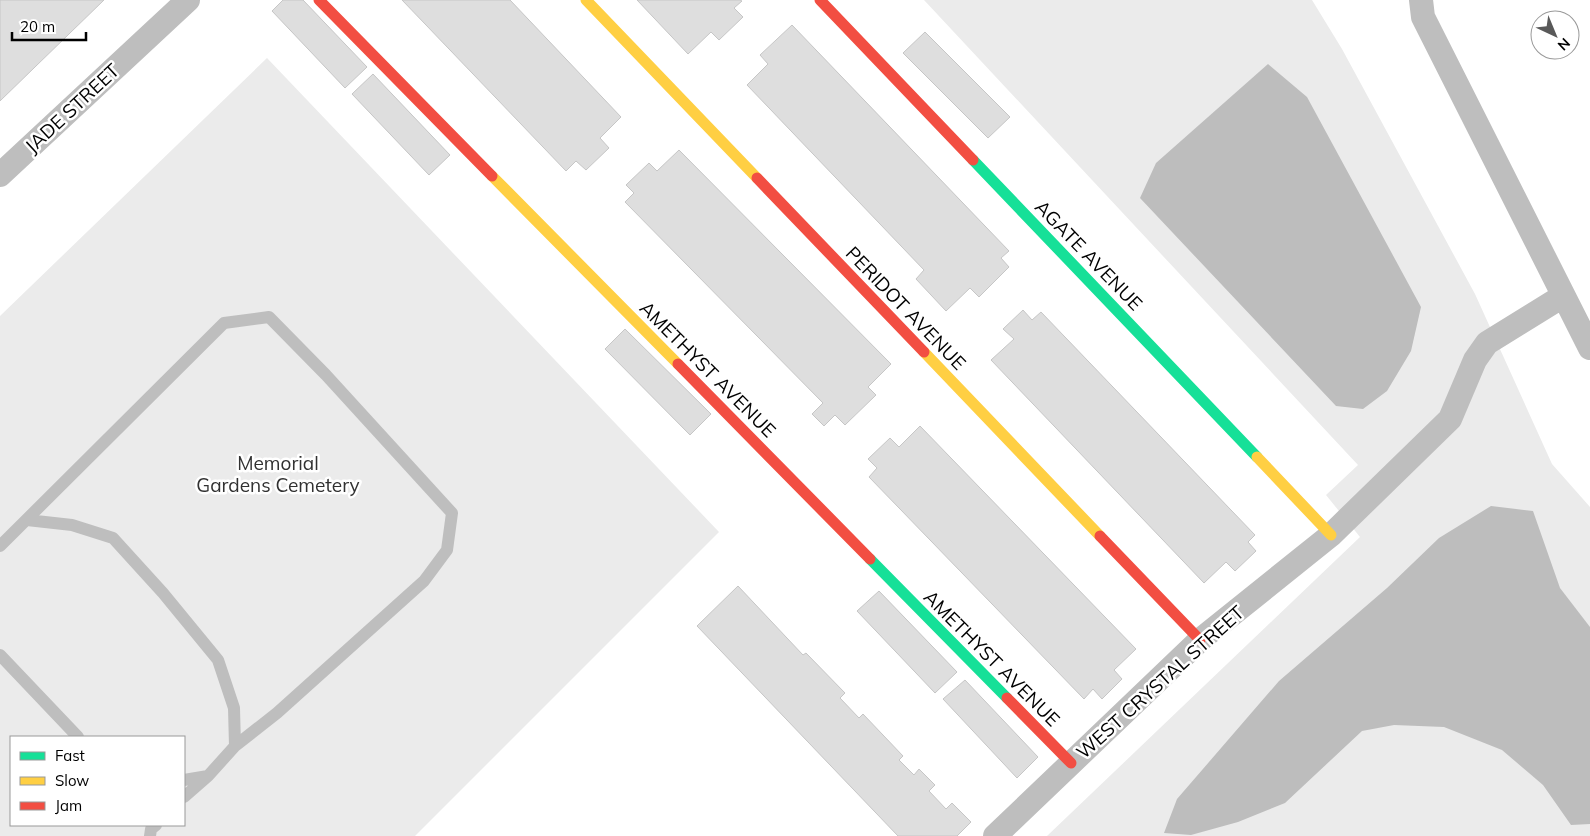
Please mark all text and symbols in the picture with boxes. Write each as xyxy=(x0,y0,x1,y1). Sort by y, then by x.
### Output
scale bar xyxy=(12,10,86,42)
north arrow xyxy=(1530,10,1580,60)
text: 20 m xyxy=(20,17,55,36)
text: N xyxy=(1554,34,1574,54)
street label: JADE STREET xyxy=(20,58,125,158)
street label: AGATE AVENUE xyxy=(1030,195,1148,315)
street label: PERIDOT AVENUE xyxy=(841,241,971,375)
street label: AMETHYST AVENUE xyxy=(635,296,781,442)
park label: Memorial Gardens Cemetery xyxy=(196,451,360,497)
street label: AMETHYST AVENUE xyxy=(919,585,1065,731)
street label: WEST CRYSTAL STREET xyxy=(1071,600,1249,764)
legend xyxy=(10,736,185,826)
text: Fast xyxy=(55,746,85,765)
text: Slow xyxy=(55,771,89,790)
text: Jam xyxy=(55,796,82,815)

